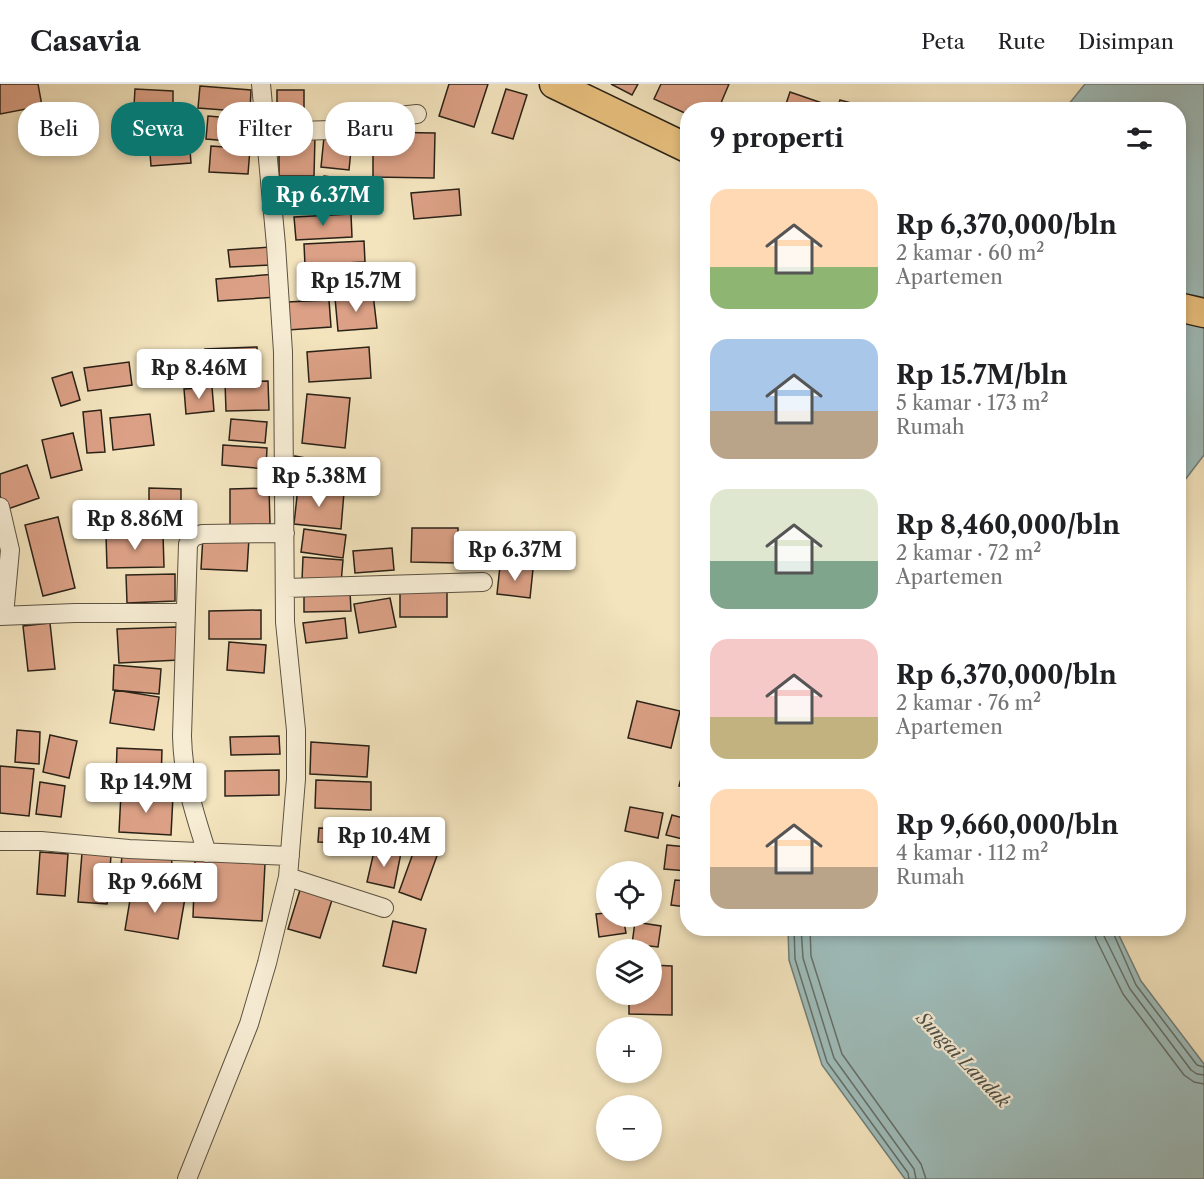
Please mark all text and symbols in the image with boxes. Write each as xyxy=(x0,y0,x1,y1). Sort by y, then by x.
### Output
text: Casavia xyxy=(30,24,141,58)
text: Peta xyxy=(921,29,965,54)
text: Rute xyxy=(998,29,1045,54)
text: Disimpan xyxy=(1078,29,1174,54)
chip: Beli xyxy=(18,102,99,156)
chip: Sewa xyxy=(111,102,205,156)
chip: Filter xyxy=(217,102,313,156)
chip: Baru xyxy=(325,102,415,156)
text: 9 properti xyxy=(710,122,844,154)
icon: filters xyxy=(1123,122,1156,155)
pin: Rp 6.37M xyxy=(261,176,385,227)
text: Rp 6.37M xyxy=(276,183,370,207)
text: Rp 6,370,000/bln xyxy=(896,209,1117,241)
icon: home xyxy=(758,213,830,285)
text: 2 kamar · 60 m² xyxy=(896,241,1045,265)
pin: Rp 15.7M xyxy=(294,262,418,313)
text: Apartemen xyxy=(896,265,1003,289)
text: Rp 15.7M xyxy=(311,269,401,293)
pin: Rp 8.46M xyxy=(137,349,261,400)
text: Rp 8.46M xyxy=(151,356,247,380)
text: Rp 15.7M/bln xyxy=(896,359,1068,391)
icon: home xyxy=(758,363,830,435)
text: 5 kamar · 173 m² xyxy=(896,391,1049,415)
text: Rumah xyxy=(896,415,965,439)
pin: Rp 5.38M xyxy=(257,457,381,508)
text: Rp 5.38M xyxy=(271,464,367,488)
pin: Rp 8.86M xyxy=(73,500,197,551)
text: Rp 8.86M xyxy=(86,507,184,531)
text: Rp 8,460,000/bln xyxy=(896,509,1120,541)
icon: home xyxy=(758,513,830,585)
pin: Rp 6.37M xyxy=(453,531,577,582)
text: Rp 6.37M xyxy=(468,538,562,562)
text: 2 kamar · 72 m² xyxy=(896,541,1042,565)
text: Apartemen xyxy=(896,565,1003,589)
text: Rp 6,370,000/bln xyxy=(896,659,1117,691)
icon: home xyxy=(758,663,830,735)
text: 2 kamar · 76 m² xyxy=(896,691,1041,715)
text: Apartemen xyxy=(896,715,1003,739)
pin: Rp 14.9M xyxy=(84,763,208,814)
text: Rp 14.9M xyxy=(100,770,192,794)
text: Rp 9,660,000/bln xyxy=(896,809,1119,841)
icon: home xyxy=(758,813,830,885)
pin: Rp 10.4M xyxy=(322,817,446,868)
text: Rp 10.4M xyxy=(337,824,431,848)
text: 4 kamar · 112 m² xyxy=(896,841,1049,865)
map controls xyxy=(596,861,662,1161)
button: locate xyxy=(596,861,662,927)
pin: Rp 9.66M xyxy=(93,863,217,914)
text: Rumah xyxy=(896,865,965,889)
text: Rp 9.66M xyxy=(107,870,203,894)
button: layers xyxy=(596,939,662,1005)
water label: Sungai Landak xyxy=(911,1007,1015,1113)
button: + xyxy=(596,1017,662,1083)
button: − xyxy=(596,1095,662,1161)

